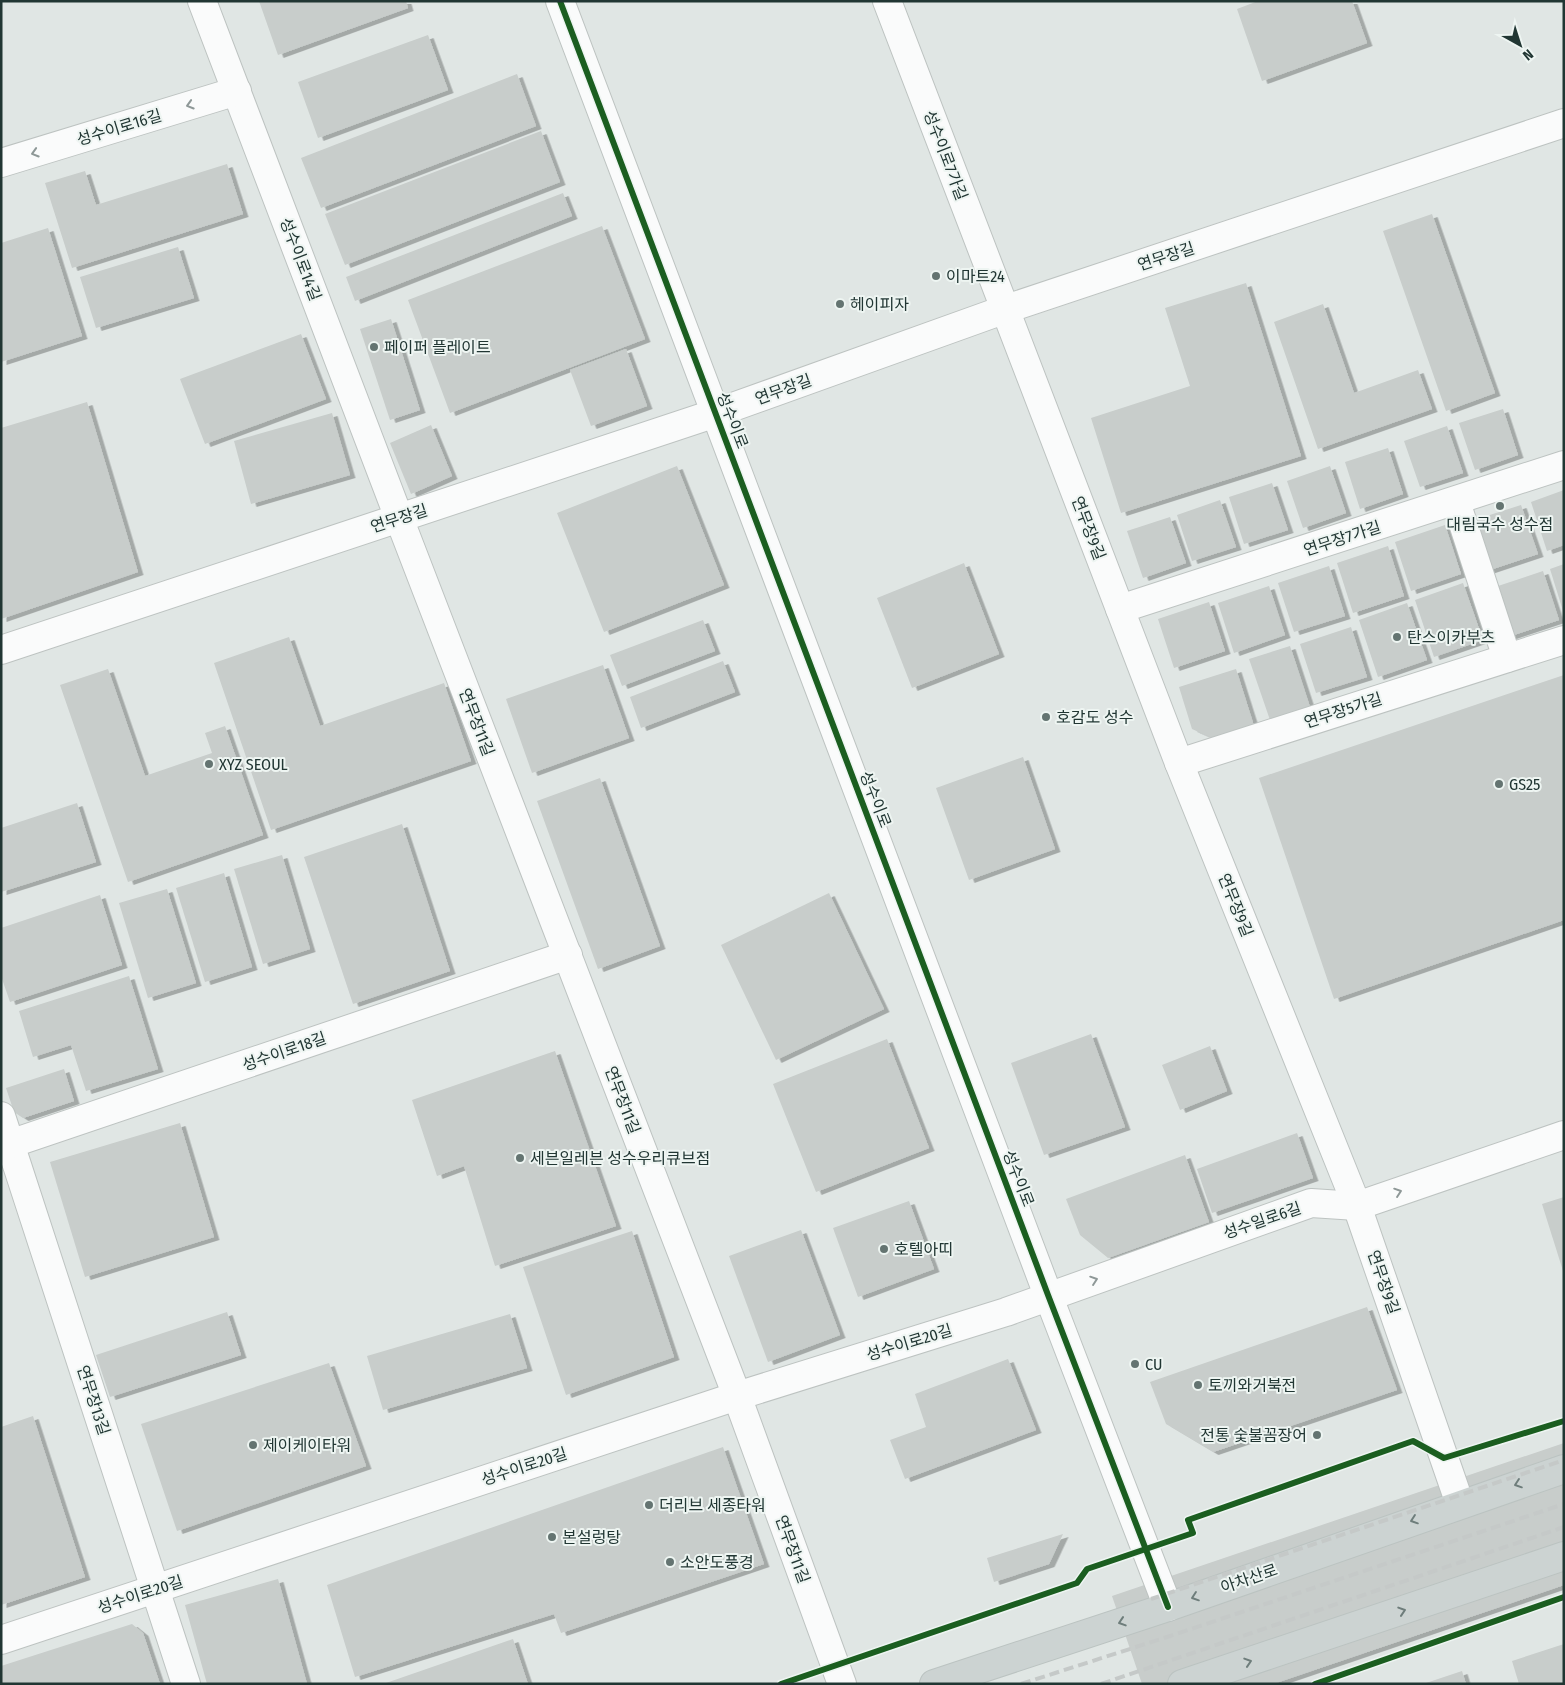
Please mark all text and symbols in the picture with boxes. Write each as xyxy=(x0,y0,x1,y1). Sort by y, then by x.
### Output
north arrow xyxy=(1495,20,1545,70)
text: N xyxy=(1519,45,1536,64)
one-way arrow xyxy=(187,99,195,109)
street label: 성수이로16길 xyxy=(74,106,164,149)
street label: 성수이로7가길 xyxy=(920,108,971,203)
one-way arrow xyxy=(31,147,40,157)
street label: 성수이로14길 xyxy=(276,215,325,303)
street label: 연무장길 xyxy=(1135,238,1197,275)
place label: 이마트24 xyxy=(946,267,1005,286)
marker: 이마트24 xyxy=(930,270,942,282)
place label: 헤이피자 xyxy=(850,295,909,314)
marker: 헤이피자 xyxy=(834,298,846,310)
place label: 페이퍼 플레이트 xyxy=(384,338,491,357)
marker: 페이퍼 플레이트 xyxy=(368,341,380,353)
street label: 연무장길 xyxy=(752,370,814,408)
street label: 성수이로 xyxy=(713,389,752,451)
street label: 연무장9길 xyxy=(1068,494,1109,563)
street label: 연무장길 xyxy=(368,500,430,537)
marker: 대림국수 성수점 xyxy=(1494,500,1506,512)
place label: 대림국수 성수점 xyxy=(1447,515,1553,534)
street label: 연무장7가길 xyxy=(1301,517,1383,560)
place label: 탄스이카부츠 xyxy=(1407,628,1495,647)
marker: 탄스이카부츠 xyxy=(1391,631,1403,643)
street label: 연무장11길 xyxy=(455,686,498,759)
street label: 연무장5가길 xyxy=(1302,689,1385,732)
place label: 호감도 성수 xyxy=(1056,708,1133,727)
marker: 호감도 성수 xyxy=(1040,711,1052,723)
place label: XYZ SEOUL xyxy=(219,755,288,774)
marker: XYZ SEOUL xyxy=(203,758,215,770)
street label: 성수이로 xyxy=(856,768,895,830)
place label: GS25 xyxy=(1509,775,1540,794)
marker: GS25 xyxy=(1493,778,1505,790)
street label: 연무장9길 xyxy=(1214,871,1257,940)
street label: 성수이로18길 xyxy=(240,1028,329,1075)
street label: 연무장11길 xyxy=(601,1064,644,1137)
street label: 성수이로 xyxy=(999,1147,1038,1209)
place label: 세븐일레븐 성수우리큐브점 xyxy=(530,1149,710,1168)
marker: 세븐일레븐 성수우리큐브점 xyxy=(514,1152,526,1164)
one-way arrow xyxy=(1393,1188,1402,1198)
street label: 성수일로6길 xyxy=(1221,1198,1304,1243)
place label: 호텔아띠 xyxy=(894,1240,953,1259)
marker: 호텔아띠 xyxy=(878,1243,890,1255)
street label: 연무장9길 xyxy=(1364,1248,1403,1317)
one-way arrow xyxy=(1089,1276,1097,1286)
street label: 성수이로20길 xyxy=(864,1320,954,1365)
place label: CU xyxy=(1145,1355,1162,1374)
marker: CU xyxy=(1129,1358,1141,1370)
street label: 연무장13길 xyxy=(73,1363,114,1437)
place label: 토끼와거북전 xyxy=(1208,1376,1296,1395)
marker: 토끼와거북전 xyxy=(1192,1379,1204,1391)
place label: 전통 숯불꼼장어 xyxy=(1200,1426,1307,1445)
marker: 전통 숯불꼼장어 xyxy=(1311,1429,1323,1441)
place label: 제이케이타워 xyxy=(263,1436,351,1455)
marker: 제이케이타워 xyxy=(247,1439,259,1451)
street label: 성수이로20길 xyxy=(479,1444,569,1489)
one-way arrow xyxy=(1514,1479,1522,1489)
place label: 더리브 세종타워 xyxy=(659,1496,766,1515)
marker: 더리브 세종타워 xyxy=(643,1499,655,1511)
street label: 연무장11길 xyxy=(771,1512,814,1586)
one-way arrow xyxy=(1410,1514,1419,1524)
place label: 본설렁탕 xyxy=(562,1528,621,1547)
marker: 본설렁탕 xyxy=(546,1531,558,1543)
place label: 소안도풍경 xyxy=(680,1553,754,1572)
marker: 소안도풍경 xyxy=(664,1556,676,1568)
street label: 아차산로 xyxy=(1218,1560,1280,1597)
street label: 성수이로20길 xyxy=(95,1572,185,1617)
one-way arrow xyxy=(1191,1591,1200,1601)
one-way arrow xyxy=(1397,1606,1405,1616)
one-way arrow xyxy=(1118,1616,1127,1626)
one-way arrow xyxy=(1243,1658,1251,1668)

